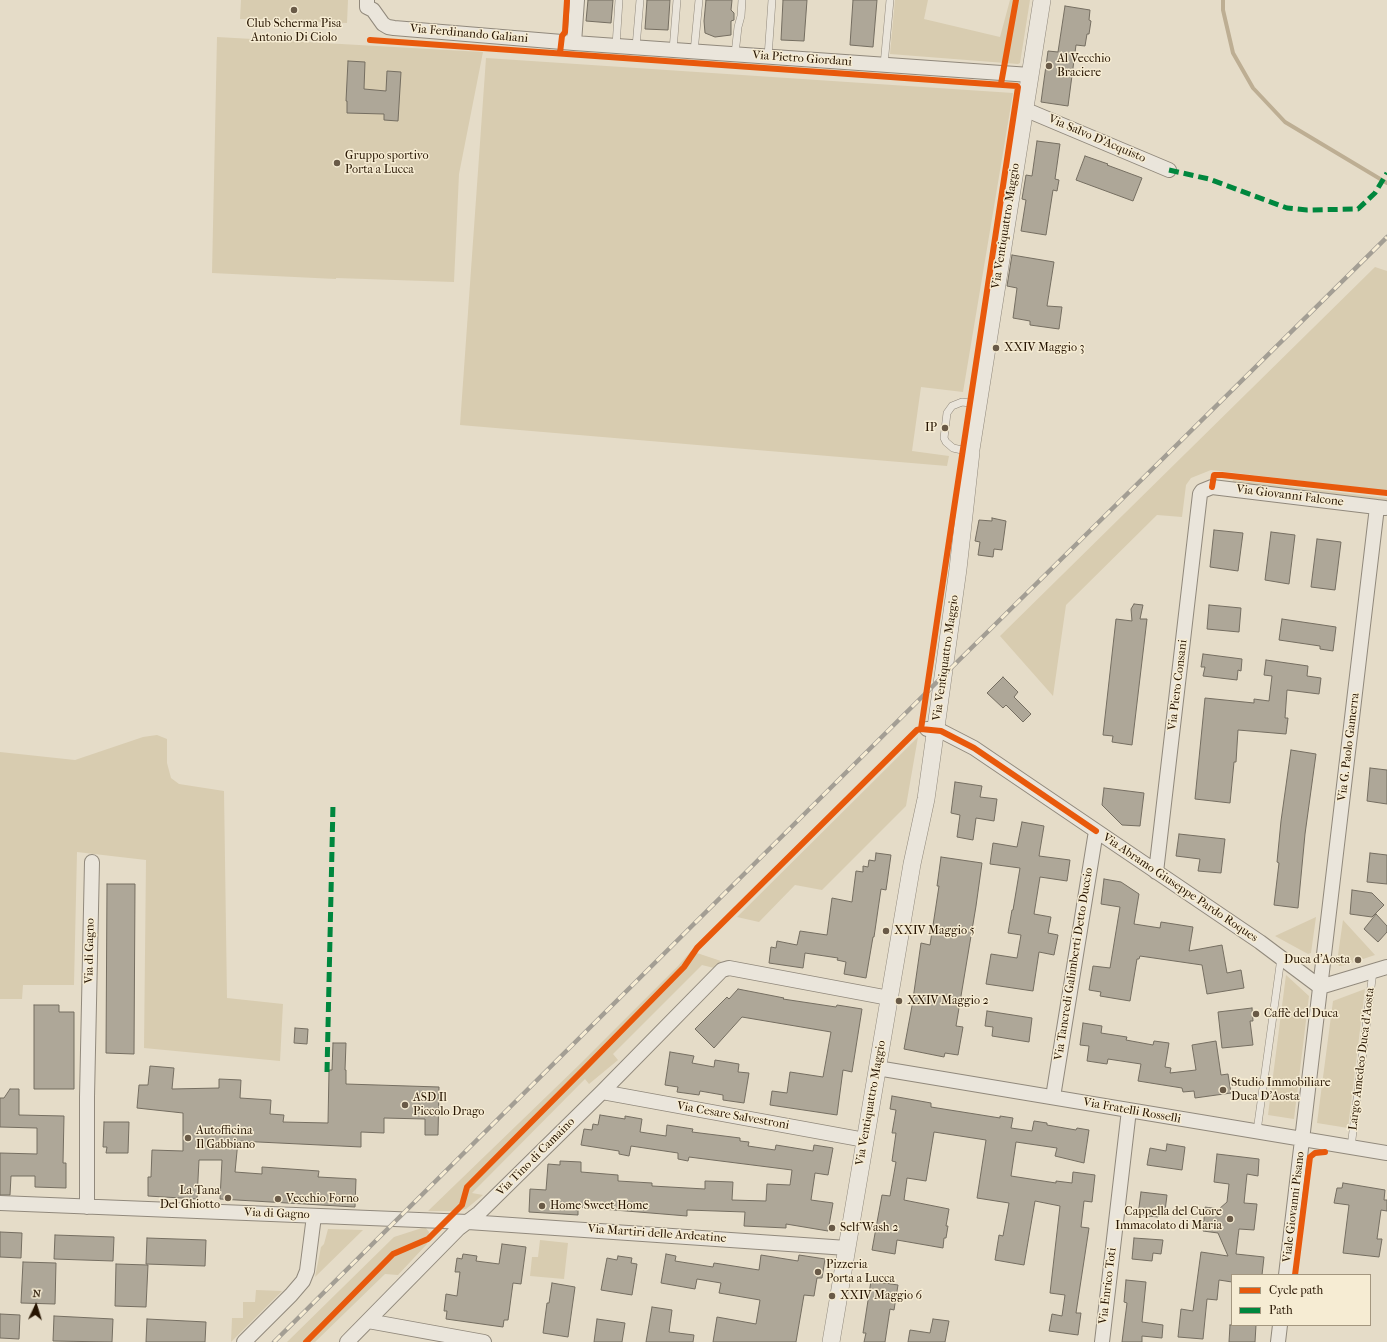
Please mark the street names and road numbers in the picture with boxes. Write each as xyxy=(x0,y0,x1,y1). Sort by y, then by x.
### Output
street label: Via Ferdinando Galiani xyxy=(409,22,529,46)
street label: Via Pietro Giordani xyxy=(752,48,852,70)
street label: Via Salvo D'Acquisto xyxy=(1046,112,1148,166)
street label: Via Ventiquattro Maggio xyxy=(989,162,1023,290)
street label: Via Giovanni Falcone xyxy=(1236,482,1344,510)
street label: Via Ventiquattro Maggio xyxy=(930,594,962,722)
street label: Via Piero Consani xyxy=(1165,639,1191,731)
street label: Via G. Paolo Gamerra xyxy=(1335,692,1363,802)
street label: Via Abramo Giuseppe Pardo Roques xyxy=(1100,831,1260,945)
street label: Via Tancredi Galimberti Detto Duccio xyxy=(1052,867,1096,1061)
street label: Via di Gagno xyxy=(82,918,98,984)
street label: Largo Amedeo Duca d'Aosta xyxy=(1346,987,1378,1131)
street label: Via Ventiquattro Maggio xyxy=(853,1039,889,1167)
street label: Via Fratelli Rosselli xyxy=(1082,1095,1182,1127)
street label: Via Cesare Salvestroni xyxy=(676,1099,790,1133)
street label: Via Tino di Camaino xyxy=(494,1115,578,1199)
street label: Viale Giovanni Pisano xyxy=(1280,1151,1308,1263)
street label: Via di Gagno xyxy=(244,1206,310,1222)
street label: Via Martiri delle Ardeatine xyxy=(587,1222,727,1246)
street label: Via Enrico Toti xyxy=(1096,1247,1120,1325)

